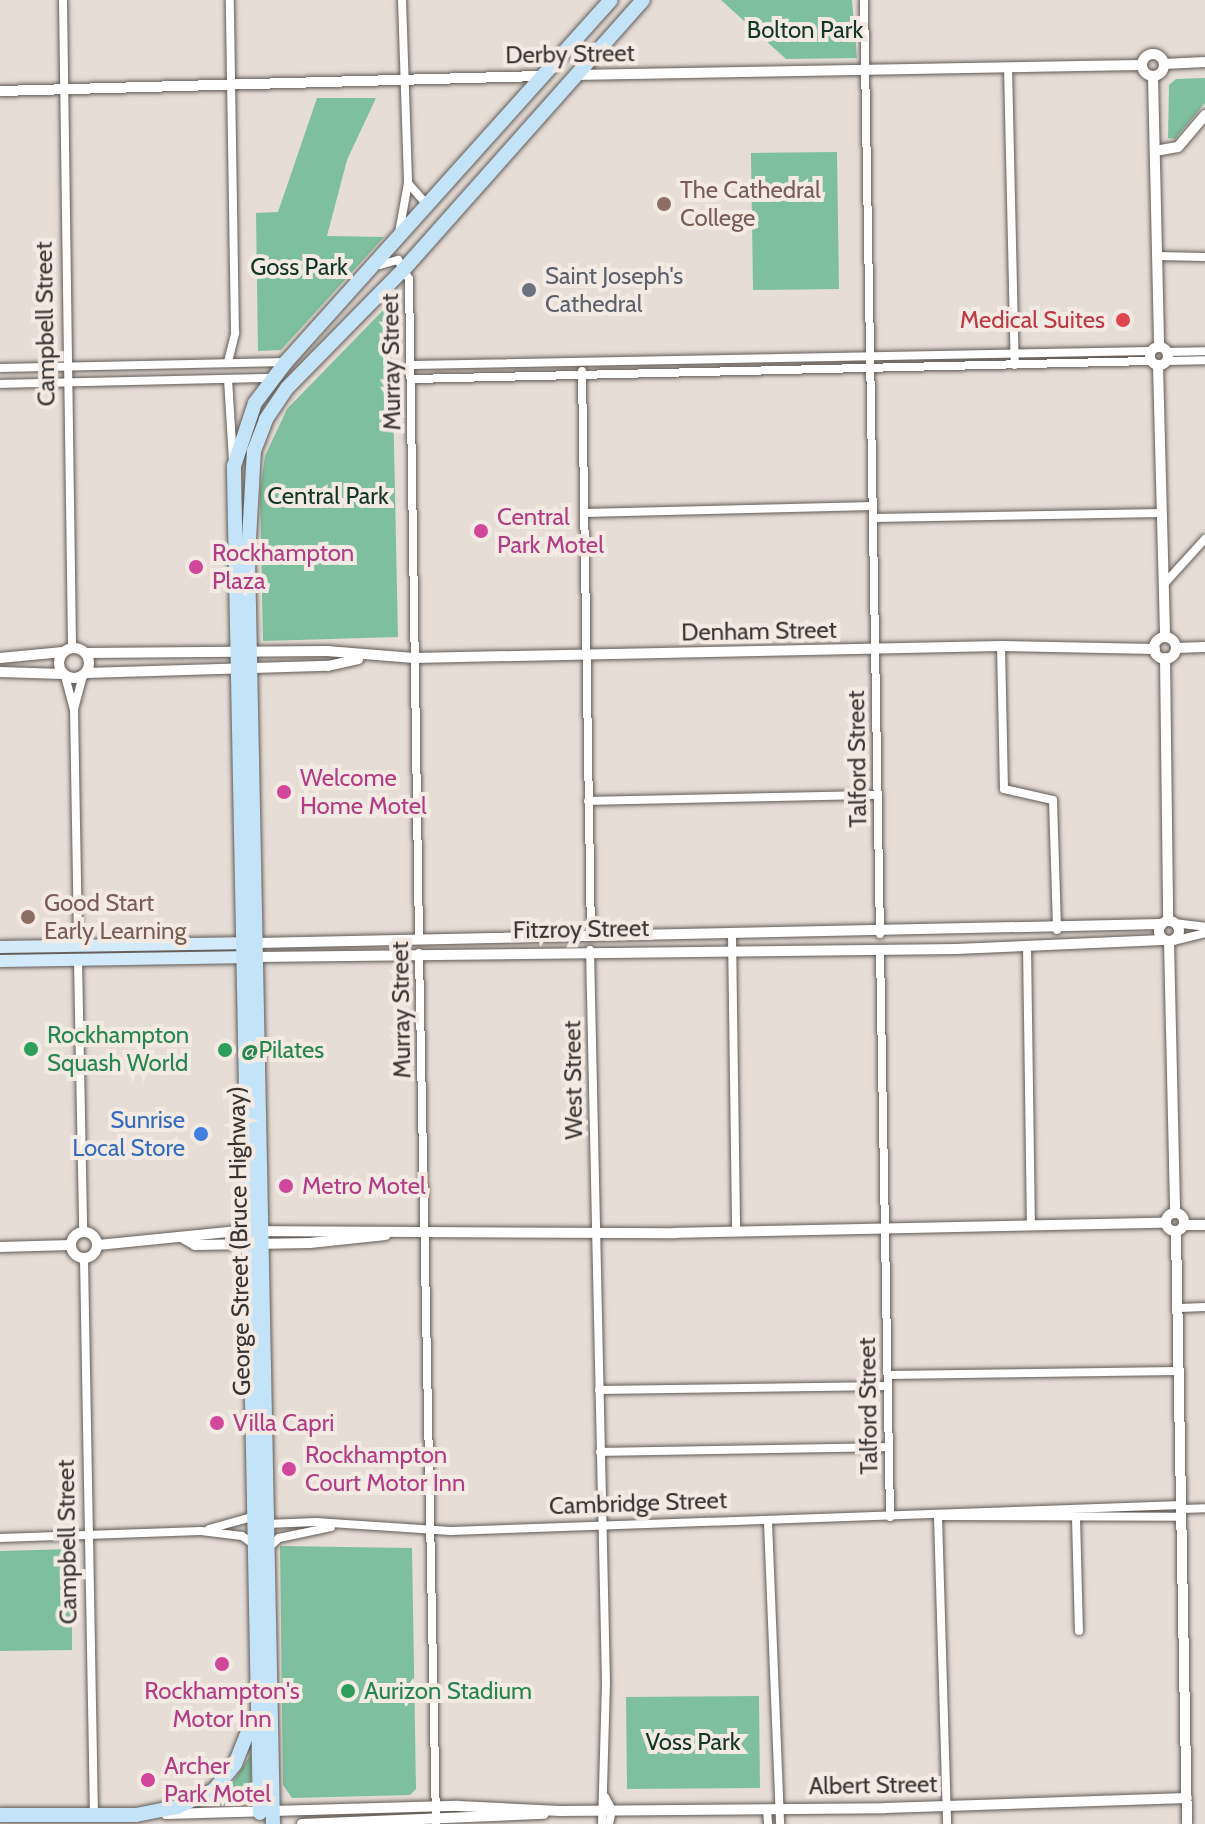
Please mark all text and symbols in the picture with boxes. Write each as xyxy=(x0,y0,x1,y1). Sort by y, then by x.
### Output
park label: Bolton Park xyxy=(747,16,863,44)
street label: Derby Street xyxy=(505,38,635,70)
place label: The Cathedral College xyxy=(680,176,821,232)
marker: The Cathedral College xyxy=(655,195,673,213)
street label: Campbell Street xyxy=(29,241,61,407)
park label: Goss Park xyxy=(250,253,348,281)
place label: Saint Joseph's Cathedral xyxy=(545,262,683,318)
marker: Saint Joseph's Cathedral xyxy=(520,281,538,299)
street label: Murray Street xyxy=(375,293,407,431)
place label: Medical Suites xyxy=(960,306,1105,334)
marker: Medical Suites xyxy=(1112,309,1134,331)
park label: Central Park xyxy=(267,482,389,510)
place label: Central Park Motel xyxy=(497,503,604,559)
marker: Central Park Motel xyxy=(472,522,490,540)
place label: Rockhampton Plaza xyxy=(212,539,354,595)
marker: Rockhampton Plaza xyxy=(187,558,205,576)
street label: Denham Street xyxy=(681,615,837,647)
street label: Talford Street xyxy=(841,690,873,828)
place label: Welcome Home Motel xyxy=(300,764,427,820)
marker: Welcome Home Motel xyxy=(275,783,293,801)
place label: Good Start Early Learning xyxy=(44,889,186,945)
marker: Good Start Early Learning xyxy=(19,908,37,926)
street label: Fitzroy Street xyxy=(513,913,649,945)
street label: Murray Street xyxy=(385,941,417,1079)
street label: West Street xyxy=(558,1020,588,1140)
place label: Rockhampton Squash World xyxy=(47,1021,189,1077)
place label: @Pilates xyxy=(241,1036,324,1064)
marker: Rockhampton Squash World xyxy=(22,1040,40,1058)
marker: @Pilates xyxy=(216,1041,234,1059)
street label: George Street (Bruce Highway) xyxy=(222,1086,256,1396)
place label: Sunrise Local Store xyxy=(72,1106,185,1162)
marker: Sunrise Local Store xyxy=(192,1125,210,1143)
place label: Metro Motel xyxy=(302,1172,426,1200)
marker: Metro Motel xyxy=(277,1177,295,1195)
street label: Talford Street xyxy=(852,1337,884,1475)
place label: Villa Capri xyxy=(233,1409,334,1437)
marker: Villa Capri xyxy=(208,1414,226,1432)
place label: Rockhampton Court Motor Inn xyxy=(305,1441,465,1497)
street label: Campbell Street xyxy=(51,1459,83,1625)
marker: Rockhampton Court Motor Inn xyxy=(280,1460,298,1478)
street label: Cambridge Street xyxy=(549,1486,727,1520)
marker: Rockhampton's Motor Inn xyxy=(213,1655,231,1673)
place label: Rockhampton's Motor Inn xyxy=(144,1677,300,1733)
place label: Aurizon Stadium xyxy=(364,1677,532,1705)
marker: Aurizon Stadium xyxy=(339,1682,357,1700)
park label: Voss Park xyxy=(646,1728,740,1756)
place label: Archer Park Motel xyxy=(164,1752,271,1808)
street label: Albert Street xyxy=(808,1769,938,1801)
marker: Archer Park Motel xyxy=(139,1771,157,1789)

